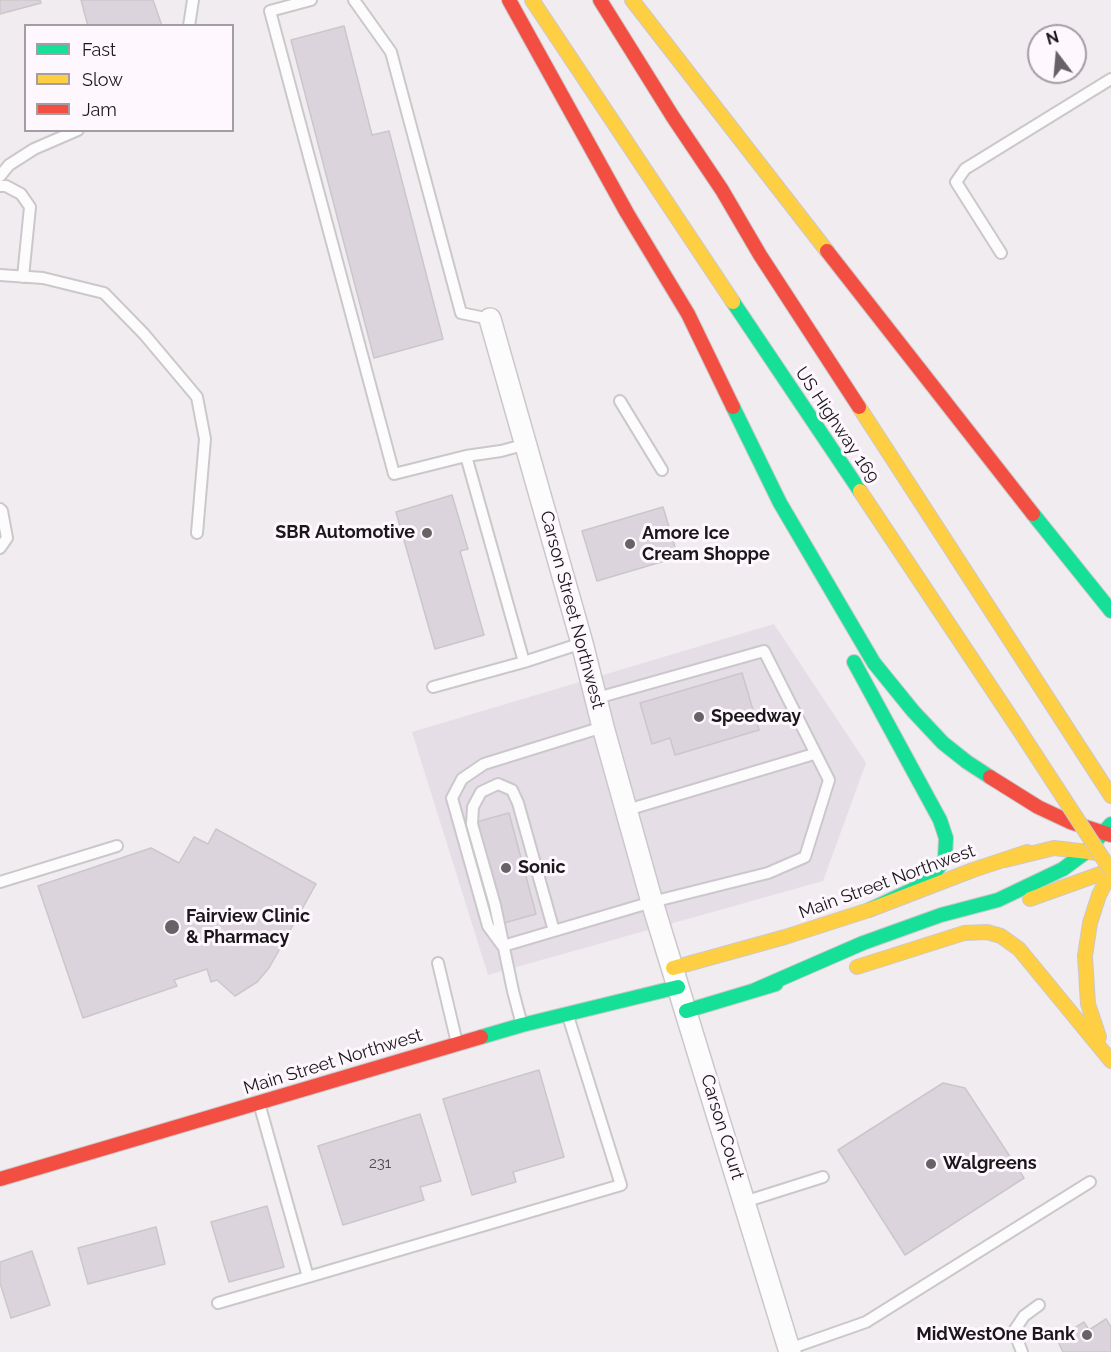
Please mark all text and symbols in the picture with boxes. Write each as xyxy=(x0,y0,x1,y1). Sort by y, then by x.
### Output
legend xyxy=(24,24,234,132)
north arrow xyxy=(1027,24,1087,84)
text: N xyxy=(1044,27,1061,49)
text: Fast xyxy=(82,39,116,60)
text: Slow xyxy=(82,69,123,90)
text: Jam xyxy=(82,99,117,120)
street label: US Highway 169 xyxy=(790,363,884,487)
street label: Carson Street Northwest xyxy=(535,509,609,711)
place label: SBR Automotive xyxy=(275,522,415,544)
place label: Amore Ice Cream Shoppe xyxy=(642,523,770,566)
marker: SBR Automotive xyxy=(420,526,434,540)
marker: Amore Ice Cream Shoppe xyxy=(623,537,637,551)
place label: Speedway xyxy=(711,706,801,728)
marker: Speedway xyxy=(692,710,706,724)
street label: Main Street Northwest xyxy=(796,840,978,924)
place label: Sonic xyxy=(518,857,566,879)
marker: Sonic xyxy=(499,861,513,875)
place label: Fairview Clinic & Pharmacy xyxy=(186,906,310,948)
marker: Fairview Clinic & Pharmacy xyxy=(163,918,181,936)
street label: Main Street Northwest xyxy=(241,1025,425,1099)
street label: Carson Court xyxy=(696,1072,748,1182)
place label: Walgreens xyxy=(943,1153,1037,1175)
house number: 231 xyxy=(369,1154,391,1172)
marker: Walgreens xyxy=(924,1157,938,1171)
place label: MidWestOne Bank xyxy=(916,1324,1075,1346)
marker: MidWestOne Bank xyxy=(1080,1328,1094,1342)

